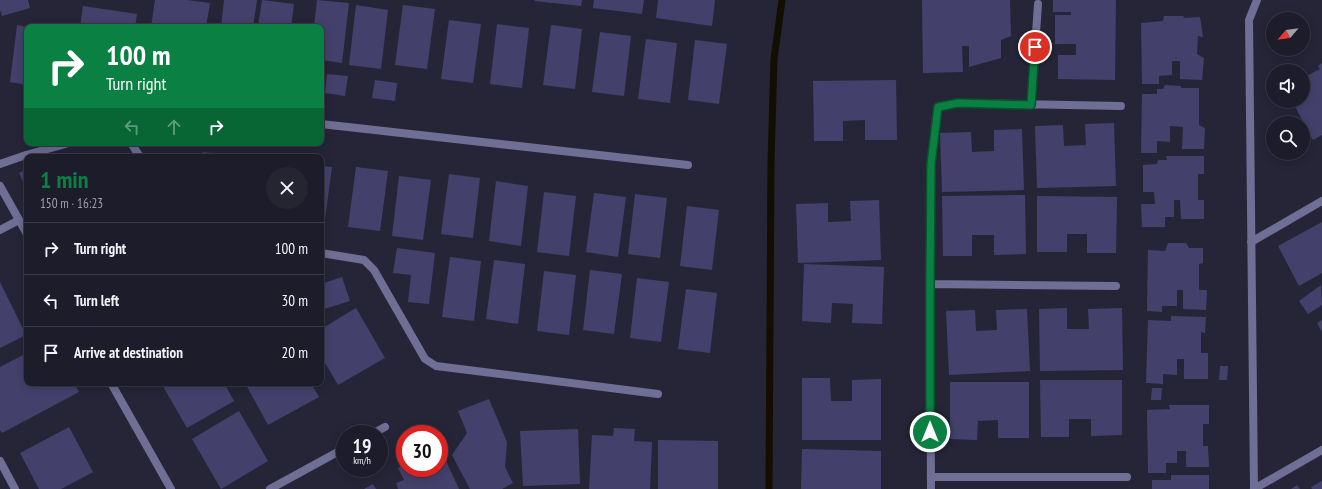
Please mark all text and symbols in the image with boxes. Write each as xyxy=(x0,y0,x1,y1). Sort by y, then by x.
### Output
north arrow xyxy=(1266,12,1310,56)
map controls xyxy=(1266,12,1310,160)
pin xyxy=(1018,30,1052,64)
text: 100 m xyxy=(106,36,170,73)
icon: arrive xyxy=(1024,36,1046,58)
icon: right xyxy=(40,40,92,92)
button: sound xyxy=(1266,64,1310,108)
text: Turn right xyxy=(106,72,166,95)
icon: left xyxy=(121,116,143,138)
icon: ahead xyxy=(163,116,185,138)
icon: right xyxy=(205,116,227,138)
button: search xyxy=(1266,116,1310,160)
text: 1 min xyxy=(40,164,88,195)
button: close xyxy=(266,167,308,209)
text: 150 m · 16:23 xyxy=(40,195,103,212)
icon: right xyxy=(40,238,62,260)
text: Turn right xyxy=(74,239,126,258)
text: 100 m xyxy=(275,239,308,258)
icon: left xyxy=(40,290,62,312)
text: Turn left xyxy=(74,291,119,310)
text: 30 m xyxy=(282,291,308,310)
icon: arrive xyxy=(40,342,62,364)
text: Arrive at destination xyxy=(74,343,183,362)
text: 20 m xyxy=(282,343,308,362)
position arrow xyxy=(909,411,951,453)
speed limit sign: 30 xyxy=(396,425,448,477)
text: 19 xyxy=(352,433,372,459)
text: km/h xyxy=(353,454,371,467)

